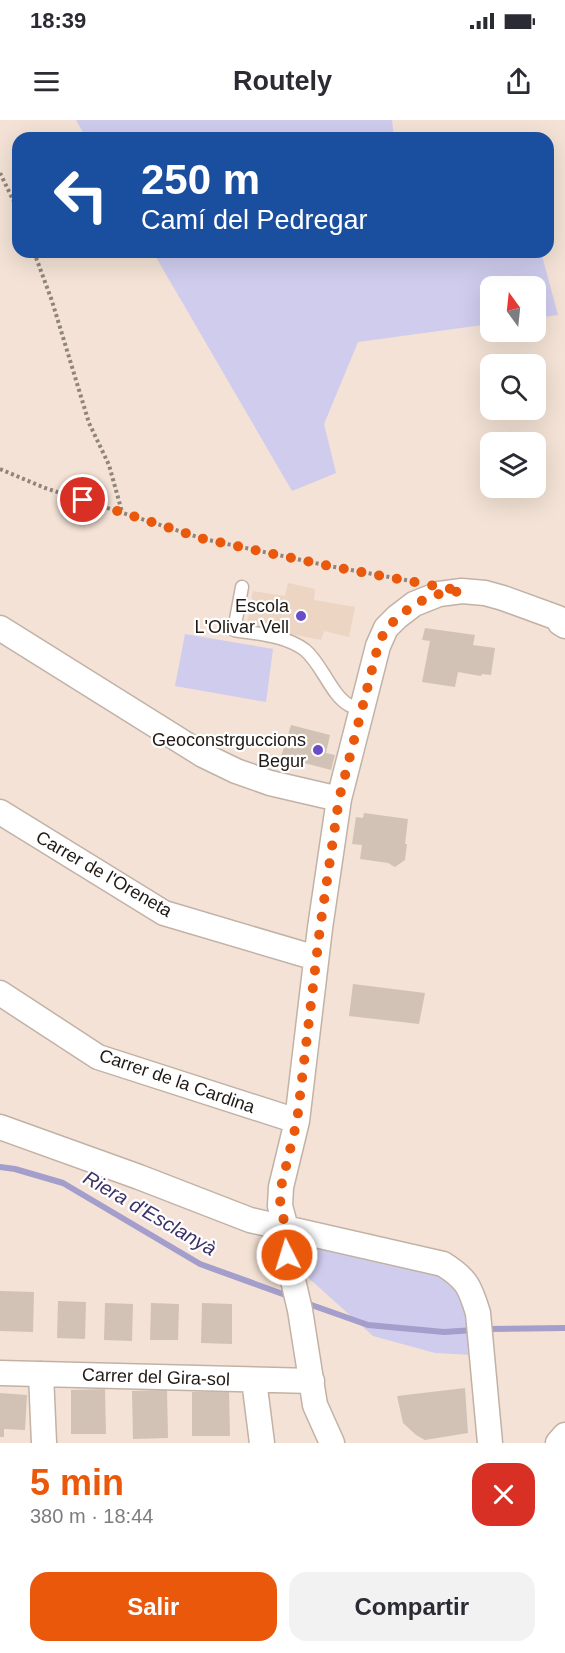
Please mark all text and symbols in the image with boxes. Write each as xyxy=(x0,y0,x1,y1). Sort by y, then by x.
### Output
text: 18:39 xyxy=(30,8,86,33)
icon: menu xyxy=(30,65,63,98)
icon: share xyxy=(502,65,535,98)
text: Routely xyxy=(233,66,332,96)
icon: left xyxy=(42,156,120,234)
text: 250 m xyxy=(141,156,260,203)
text: Camí del Pedregar xyxy=(141,205,368,235)
north arrow xyxy=(480,276,546,342)
map controls xyxy=(480,276,546,498)
button: search xyxy=(480,354,546,420)
button: layers xyxy=(480,432,546,498)
pin xyxy=(57,474,108,525)
icon: arrive xyxy=(66,483,99,516)
place label: Escola L'Olivar Vell xyxy=(195,596,290,637)
marker: Escola L'Olivar Vell xyxy=(294,609,308,623)
place label: Geoconstrguccions Begur xyxy=(152,730,306,771)
marker: Geoconstrguccions Begur xyxy=(311,743,325,757)
street label: Carrer de l'Oreneta xyxy=(33,827,176,922)
street label: Carrer de la Cardina xyxy=(97,1045,258,1117)
water label: Riera d'Esclanyà xyxy=(80,1166,220,1260)
position arrow xyxy=(255,1223,319,1287)
street label: Carrer del Gira-sol xyxy=(82,1364,230,1390)
text: 5 min xyxy=(30,1462,124,1503)
button: close xyxy=(472,1463,535,1526)
text: 380 m · 18:44 xyxy=(30,1505,153,1527)
button: Salir xyxy=(30,1572,277,1641)
button: Compartir xyxy=(289,1572,535,1641)

